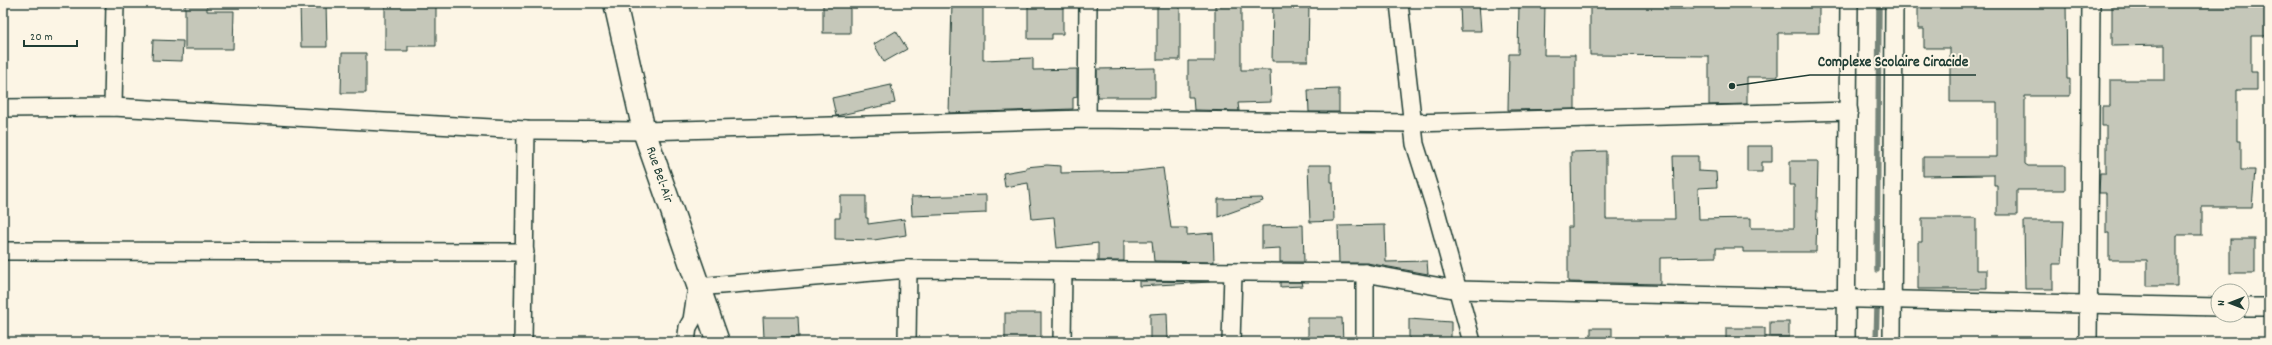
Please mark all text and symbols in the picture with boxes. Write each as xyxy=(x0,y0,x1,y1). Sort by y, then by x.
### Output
scale bar xyxy=(24,22,77,48)
text: 20 m xyxy=(30,29,53,46)
callout: Complexe Scolaire Ciracide xyxy=(1810,48,1976,75)
text: Complexe Scolaire Ciracide xyxy=(1818,52,1969,74)
street label: Rue Bel-Air xyxy=(640,144,678,207)
north arrow xyxy=(2210,283,2250,323)
text: N xyxy=(2214,300,2230,306)

